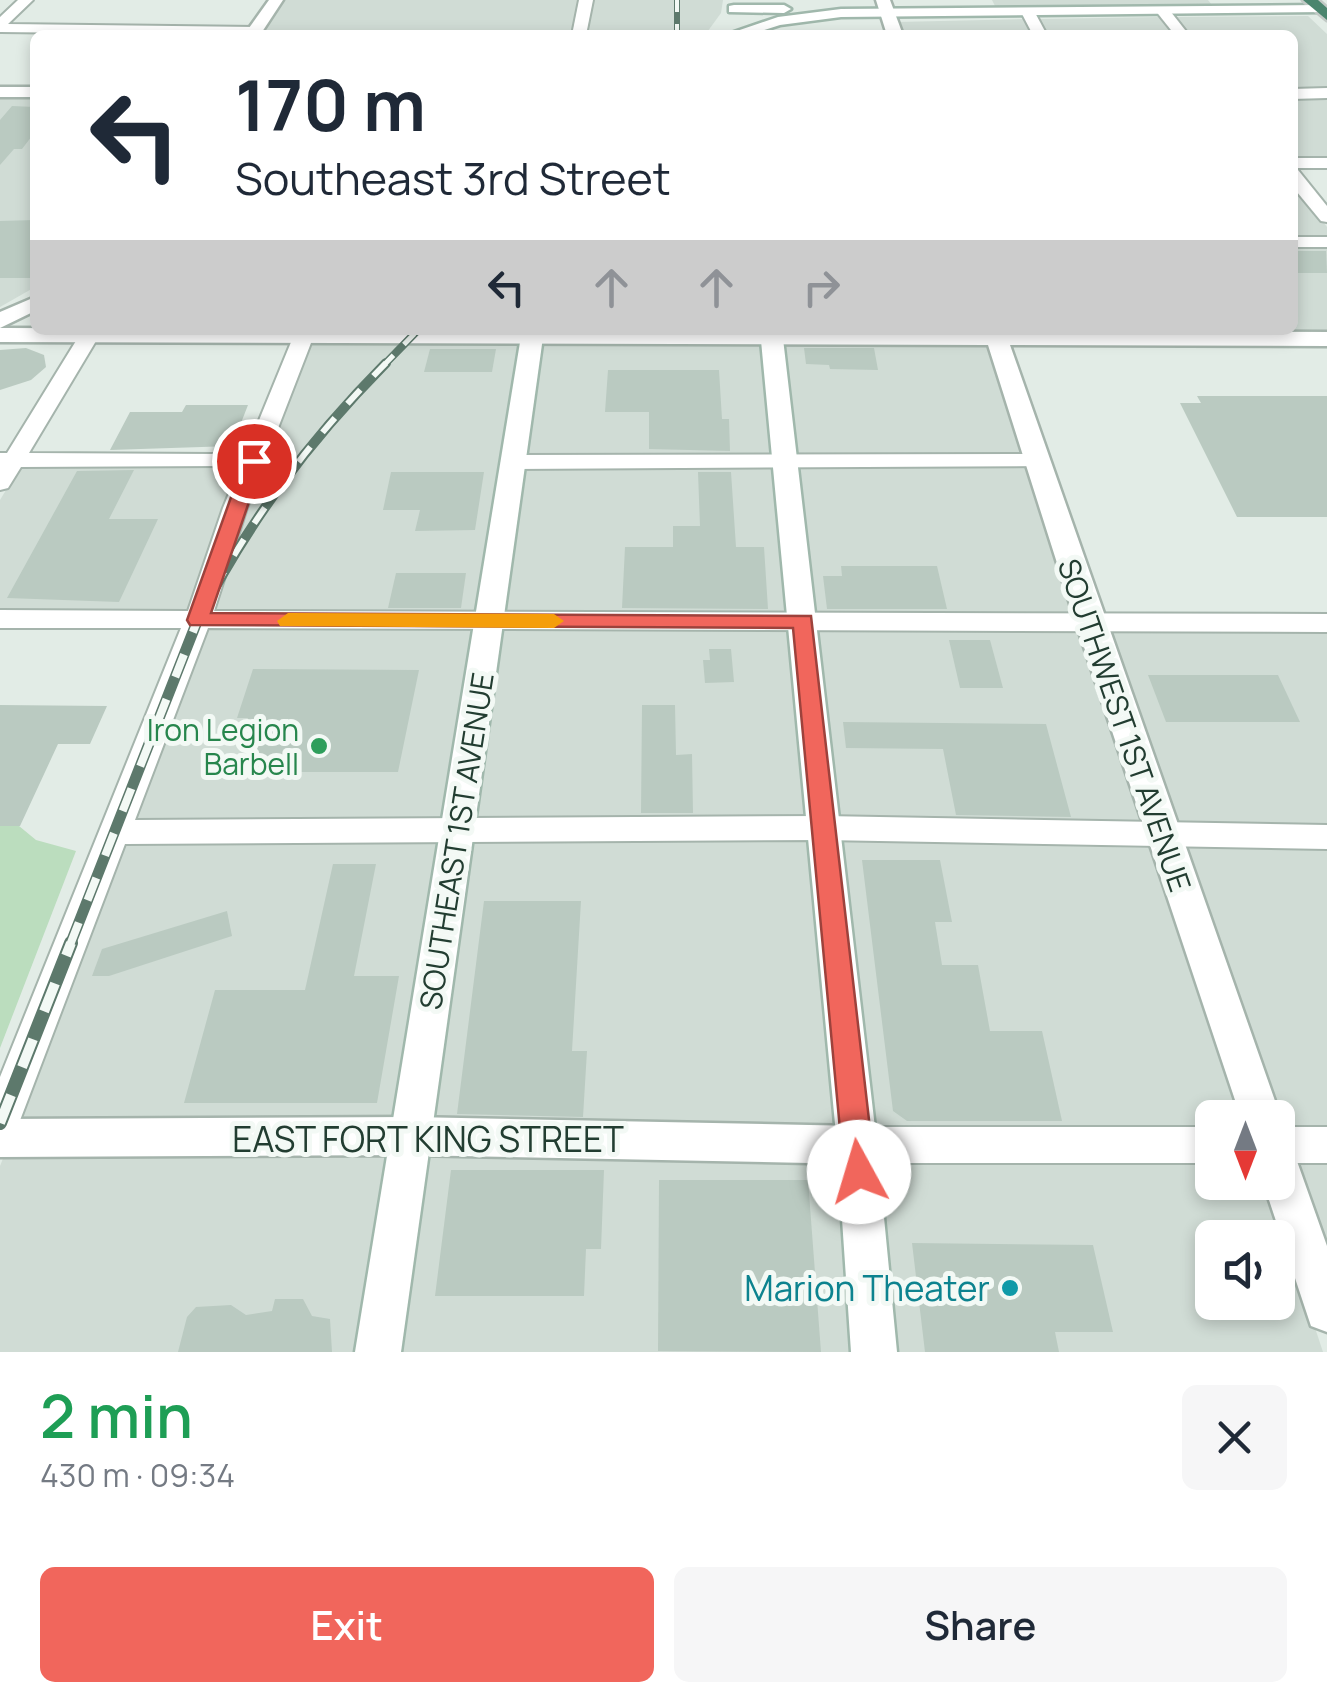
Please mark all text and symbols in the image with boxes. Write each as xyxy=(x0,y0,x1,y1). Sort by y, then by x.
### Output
text: 170 m xyxy=(235,56,426,152)
icon: left xyxy=(70,70,200,200)
text: Southeast 3rd Street xyxy=(235,147,671,209)
icon: left xyxy=(479,260,534,315)
icon: ahead xyxy=(584,260,639,315)
icon: ahead xyxy=(689,260,744,315)
icon: right xyxy=(794,260,849,315)
pin xyxy=(212,419,297,504)
icon: arrive xyxy=(227,434,282,489)
street label: SOUTHWEST 1ST AVENUE xyxy=(1049,553,1201,897)
street label: SOUTHEAST 1ST AVENUE xyxy=(409,670,503,1012)
place label: Iron Legion Barbell xyxy=(147,709,299,784)
marker: Iron Legion Barbell xyxy=(308,735,330,757)
north arrow xyxy=(1195,1100,1295,1200)
map controls xyxy=(1195,1100,1295,1320)
street label: EAST FORT KING STREET xyxy=(232,1115,624,1163)
position arrow xyxy=(807,1120,911,1224)
button: sound xyxy=(1195,1220,1295,1320)
place label: Marion Theater xyxy=(744,1264,990,1312)
marker: Marion Theater xyxy=(999,1277,1021,1299)
text: 2 min xyxy=(40,1374,193,1456)
button: close xyxy=(1182,1385,1287,1490)
text: 430 m · 09:34 xyxy=(40,1453,235,1497)
button: Exit xyxy=(40,1567,654,1682)
button: Share xyxy=(674,1567,1287,1682)

